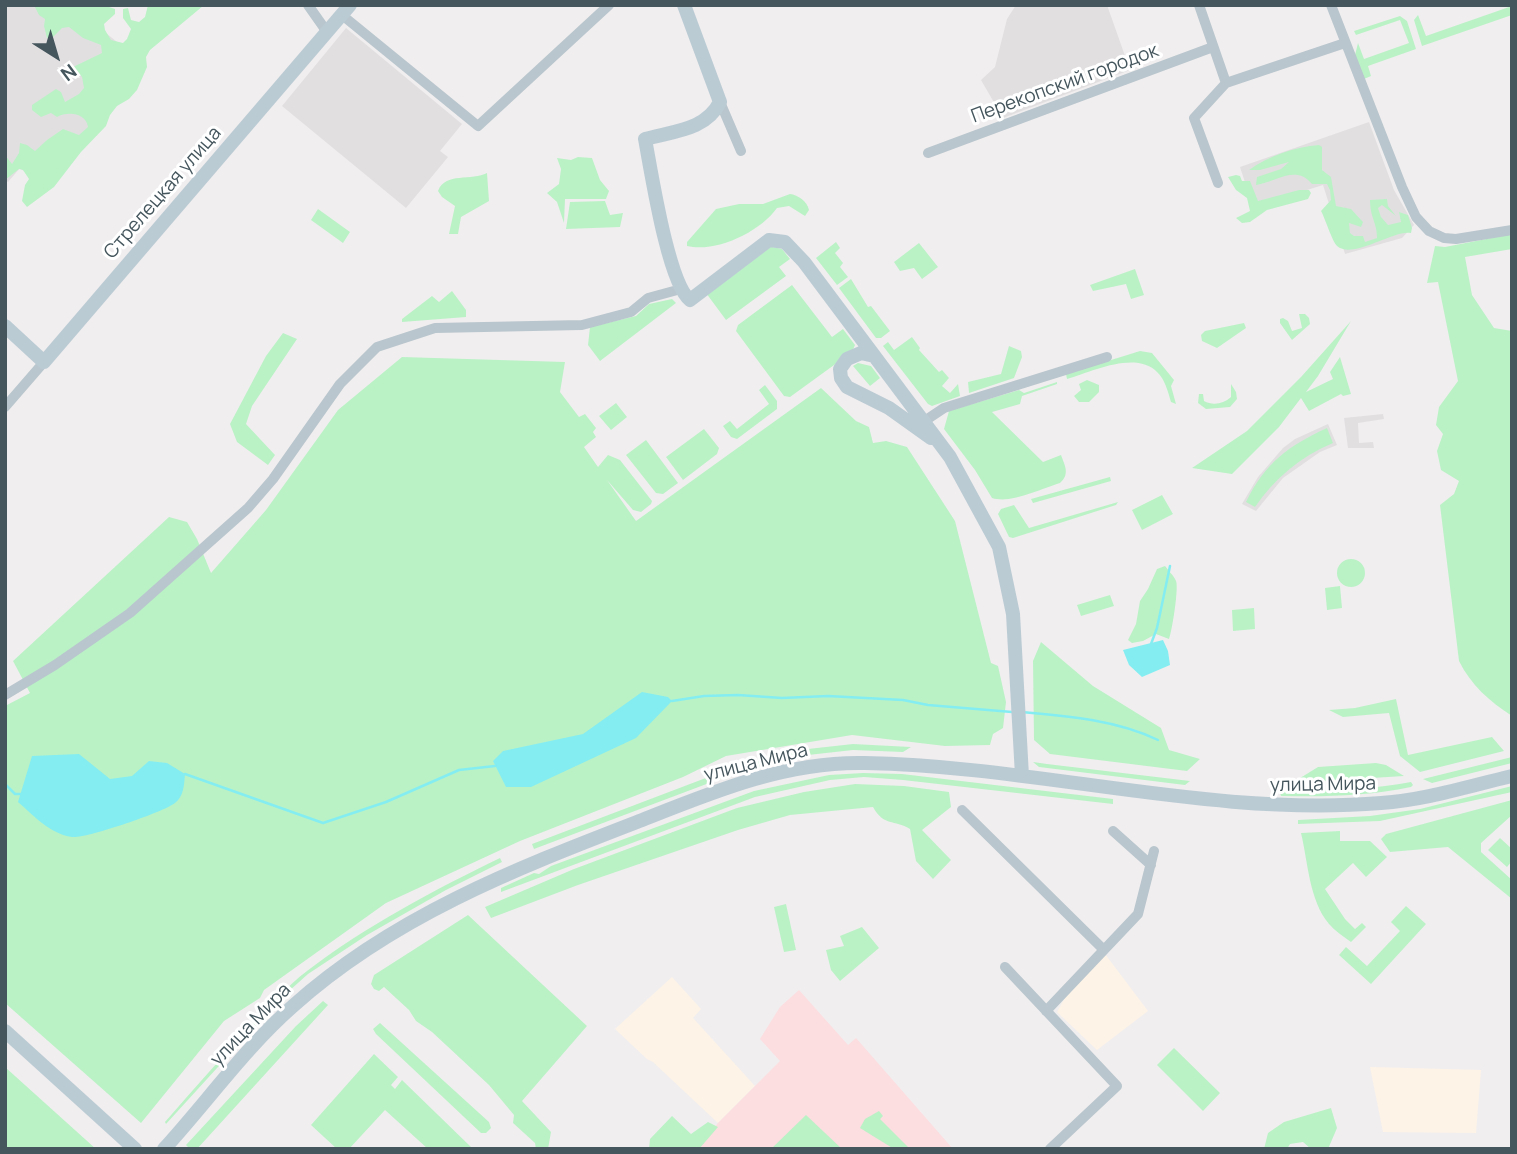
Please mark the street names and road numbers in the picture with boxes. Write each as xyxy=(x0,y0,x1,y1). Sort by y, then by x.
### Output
street label: Перекопский городок xyxy=(968,39,1162,129)
street label: Стрелецкая улица xyxy=(100,122,226,264)
street label: улица Мира xyxy=(702,739,810,787)
street label: улица Мира xyxy=(1270,773,1376,797)
street label: улица Мира xyxy=(206,979,296,1071)

